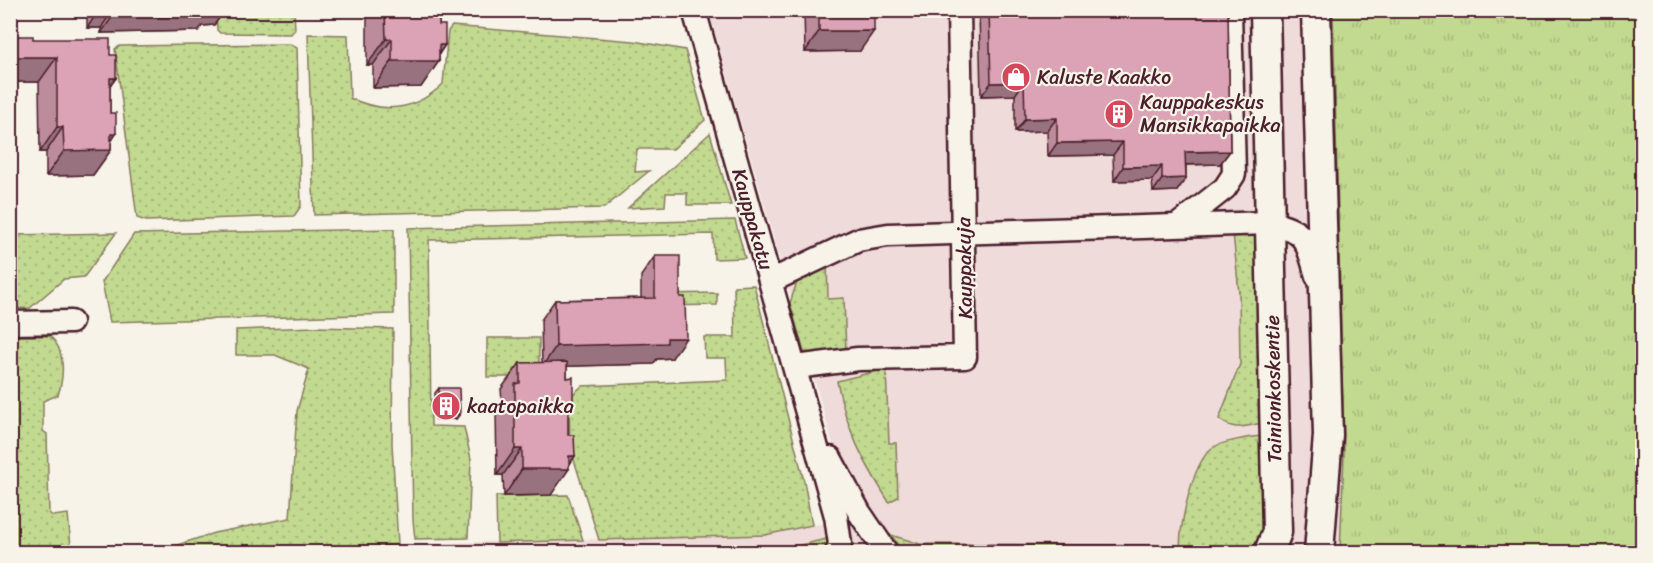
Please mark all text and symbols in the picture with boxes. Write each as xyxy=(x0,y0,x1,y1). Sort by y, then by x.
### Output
place label: Kaluste Kaakko xyxy=(1037,60,1171,95)
shop icon: Kaluste Kaakko xyxy=(1000,61,1032,93)
place label: Kauppakeskus Mansikkapaikka xyxy=(1140,85,1281,143)
building icon: Kauppakeskus Mansikkapaikka xyxy=(1103,98,1135,130)
street label: Kauppakatu xyxy=(721,164,784,274)
street label: Kauppakuja xyxy=(946,216,983,319)
street label: Tainionkoskentie xyxy=(1255,315,1292,463)
place label: kaatopaikka xyxy=(467,389,574,424)
building icon: kaatopaikka xyxy=(430,390,462,422)

